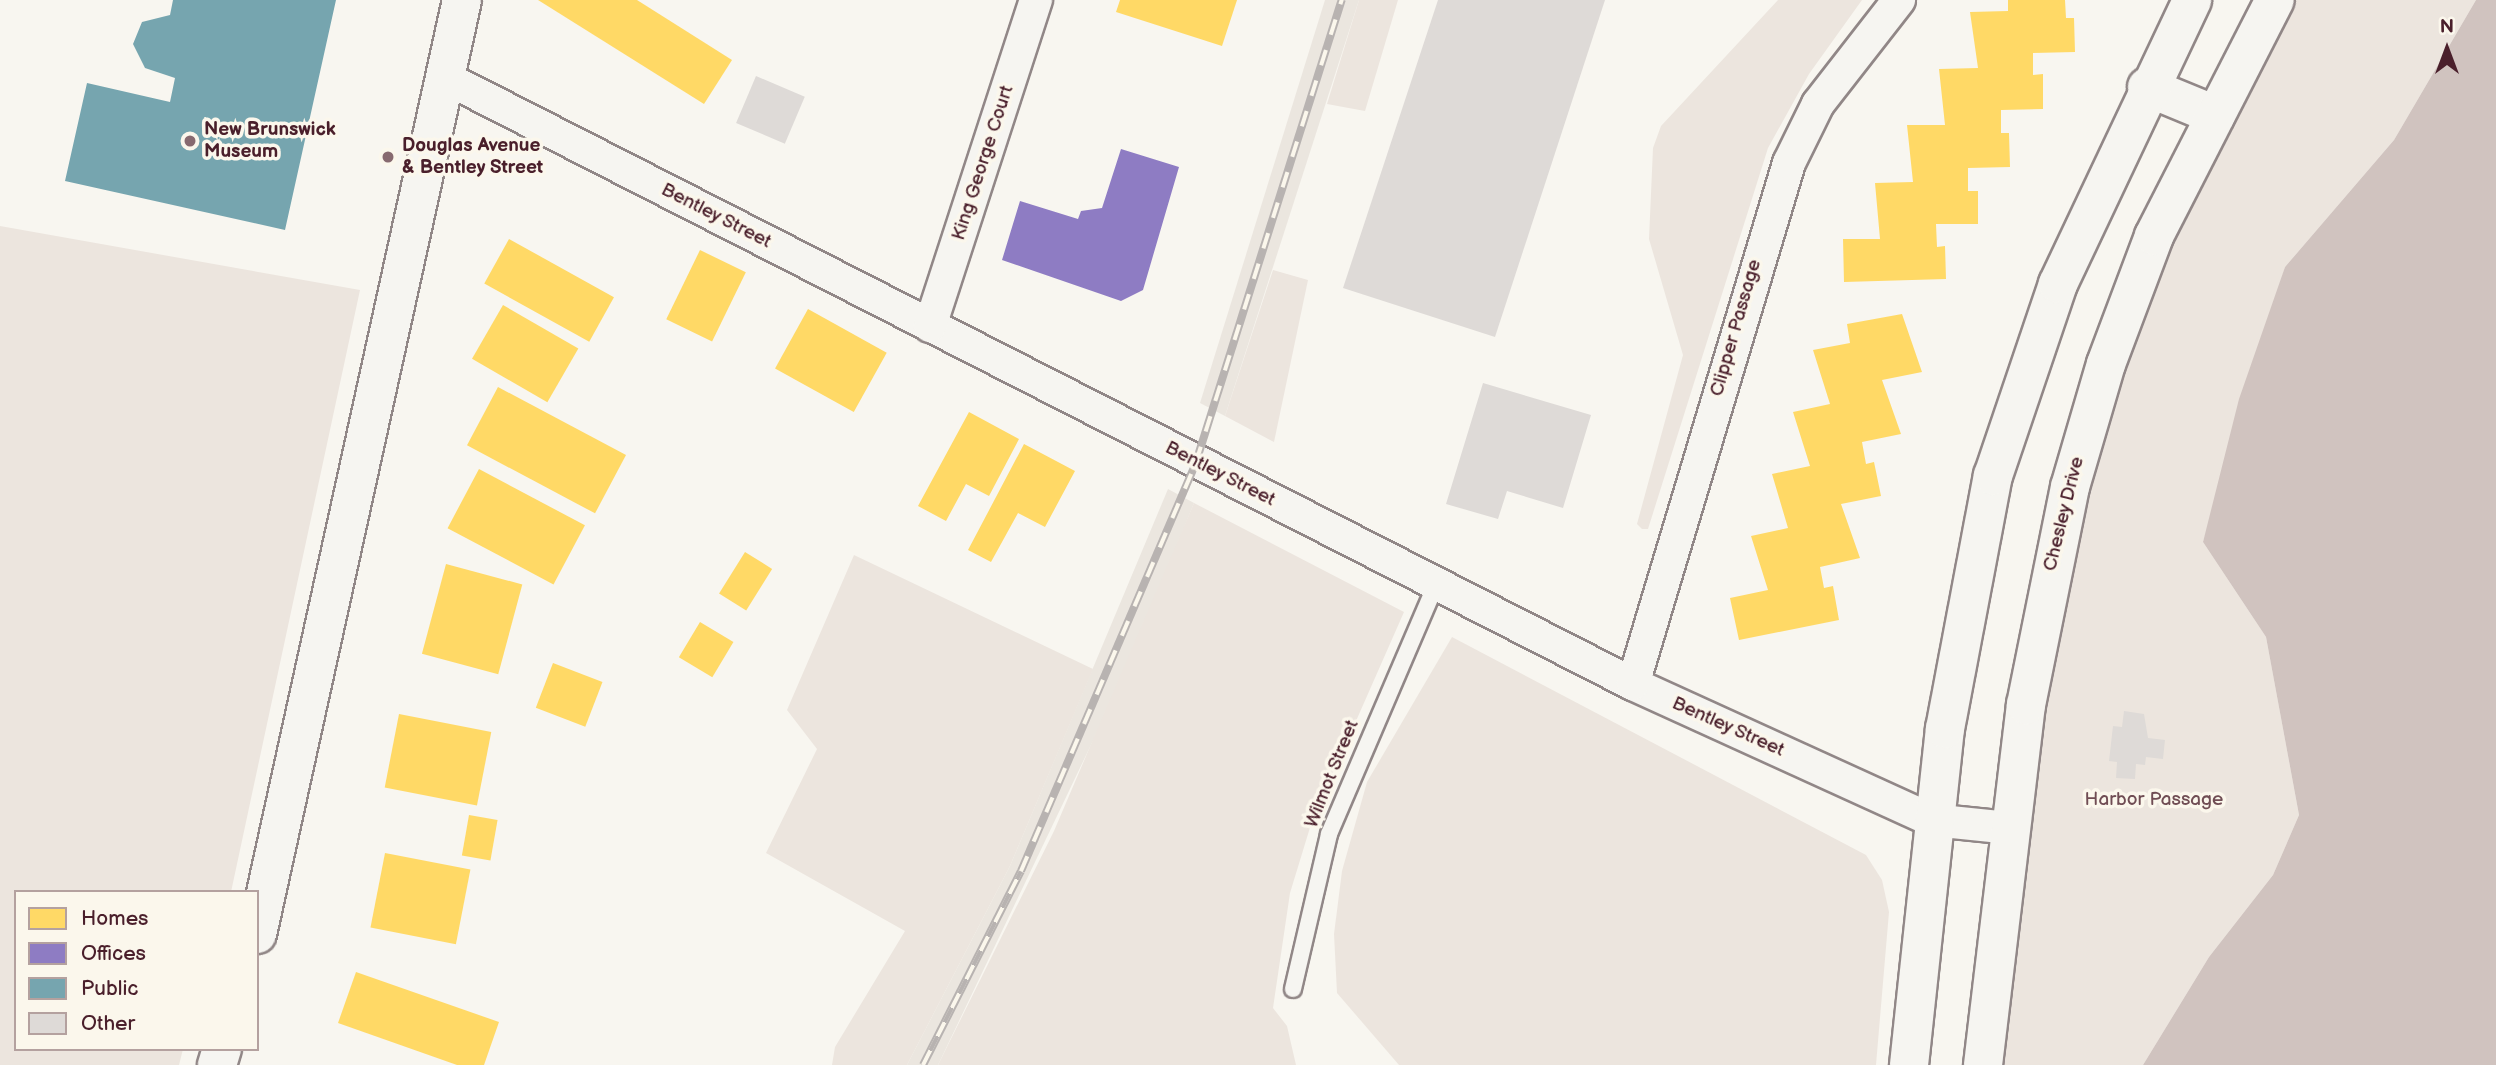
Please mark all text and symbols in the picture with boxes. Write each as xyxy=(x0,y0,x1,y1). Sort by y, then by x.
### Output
north arrow xyxy=(2412,14,2482,84)
text: N xyxy=(2440,16,2454,39)
street label: King George Court xyxy=(947,83,1019,243)
place label: New Brunswick Museum xyxy=(204,119,336,163)
marker: New Brunswick Museum xyxy=(182,133,198,149)
place label: Douglas Avenue & Bentley Street xyxy=(402,135,544,179)
marker: Douglas Avenue & Bentley Street xyxy=(380,149,396,165)
street label: Bentley Street xyxy=(657,178,775,254)
street label: Clipper Passage xyxy=(1706,257,1766,399)
street label: Bentley Street xyxy=(1161,436,1279,512)
street label: Chesley Drive xyxy=(2039,454,2089,574)
street label: Bentley Street xyxy=(1668,692,1788,762)
street label: Wilmot Street xyxy=(1300,717,1364,831)
park label: Harbor Passage xyxy=(2085,789,2223,811)
legend xyxy=(14,890,259,1051)
text: Homes xyxy=(81,906,149,931)
text: Offices xyxy=(81,941,146,966)
text: Public xyxy=(81,976,139,1001)
text: Other xyxy=(81,1011,135,1036)

